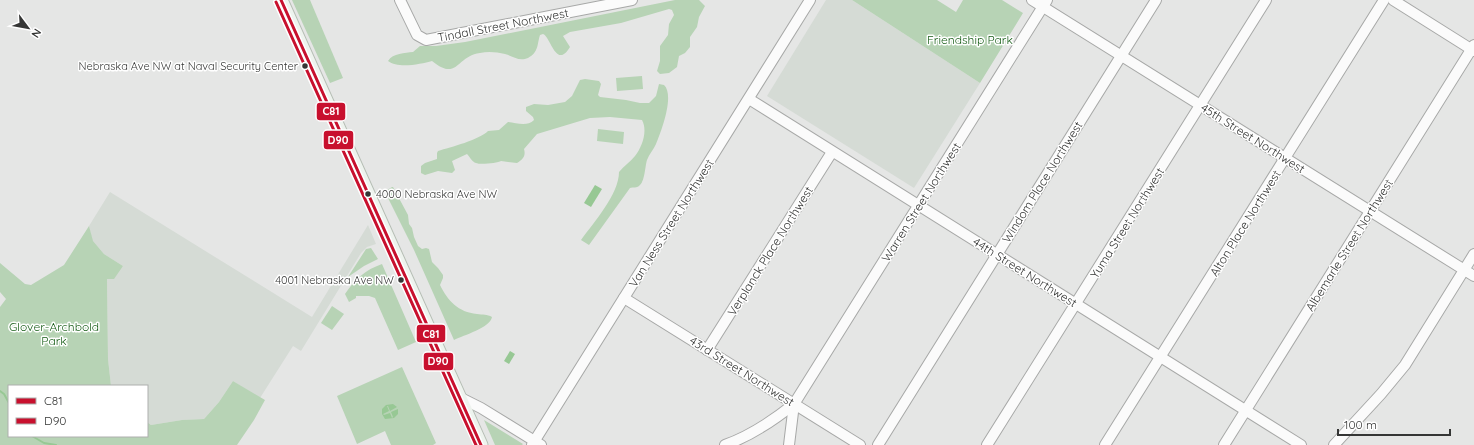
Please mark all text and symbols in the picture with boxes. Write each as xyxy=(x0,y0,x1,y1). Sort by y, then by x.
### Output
street label: Tindall Street Northwest xyxy=(436,5,570,45)
north arrow xyxy=(8,8,48,48)
text: N xyxy=(28,26,45,40)
park label: Friendship Park xyxy=(927,32,1013,47)
place label: Nebraska Ave NW at Naval Security Center xyxy=(79,59,299,73)
marker: Nebraska Ave NW at Naval Security Center xyxy=(300,61,310,71)
street label: 45th Street Northwest xyxy=(1198,100,1308,176)
line badge: C81 xyxy=(316,102,346,121)
text: C81 xyxy=(322,104,340,118)
street label: Windom Place Northwest xyxy=(998,119,1086,245)
line badge: D90 xyxy=(323,130,354,150)
text: D90 xyxy=(328,133,349,147)
street label: Warren Street Northwest xyxy=(878,140,964,264)
street label: Van Ness Street Northwest xyxy=(625,156,717,290)
street label: Yuma Street Northwest xyxy=(1087,165,1167,281)
street label: Alton Place Northwest xyxy=(1206,167,1284,279)
street label: Albemarle Street Northwest xyxy=(1302,176,1396,314)
street label: Verplanck Place Northwest xyxy=(724,184,816,318)
place label: 4000 Nebraska Ave NW xyxy=(376,187,498,201)
marker: 4000 Nebraska Ave NW xyxy=(363,189,373,199)
street label: 44th Street Northwest xyxy=(970,234,1080,310)
place label: 4001 Nebraska Ave NW xyxy=(275,273,394,287)
marker: 4001 Nebraska Ave NW xyxy=(396,275,406,285)
park label: Glover-Archbold Park xyxy=(9,319,99,348)
line badge: C81 xyxy=(416,324,446,343)
text: C81 xyxy=(422,327,440,341)
street label: 43rd Street Northwest xyxy=(687,333,797,409)
line badge: D90 xyxy=(423,352,454,371)
text: D90 xyxy=(428,354,449,368)
legend xyxy=(8,385,148,437)
text: C81 xyxy=(44,393,63,408)
scale bar xyxy=(1338,411,1450,437)
text: D90 xyxy=(44,413,66,428)
text: 100 m xyxy=(1344,417,1377,432)

